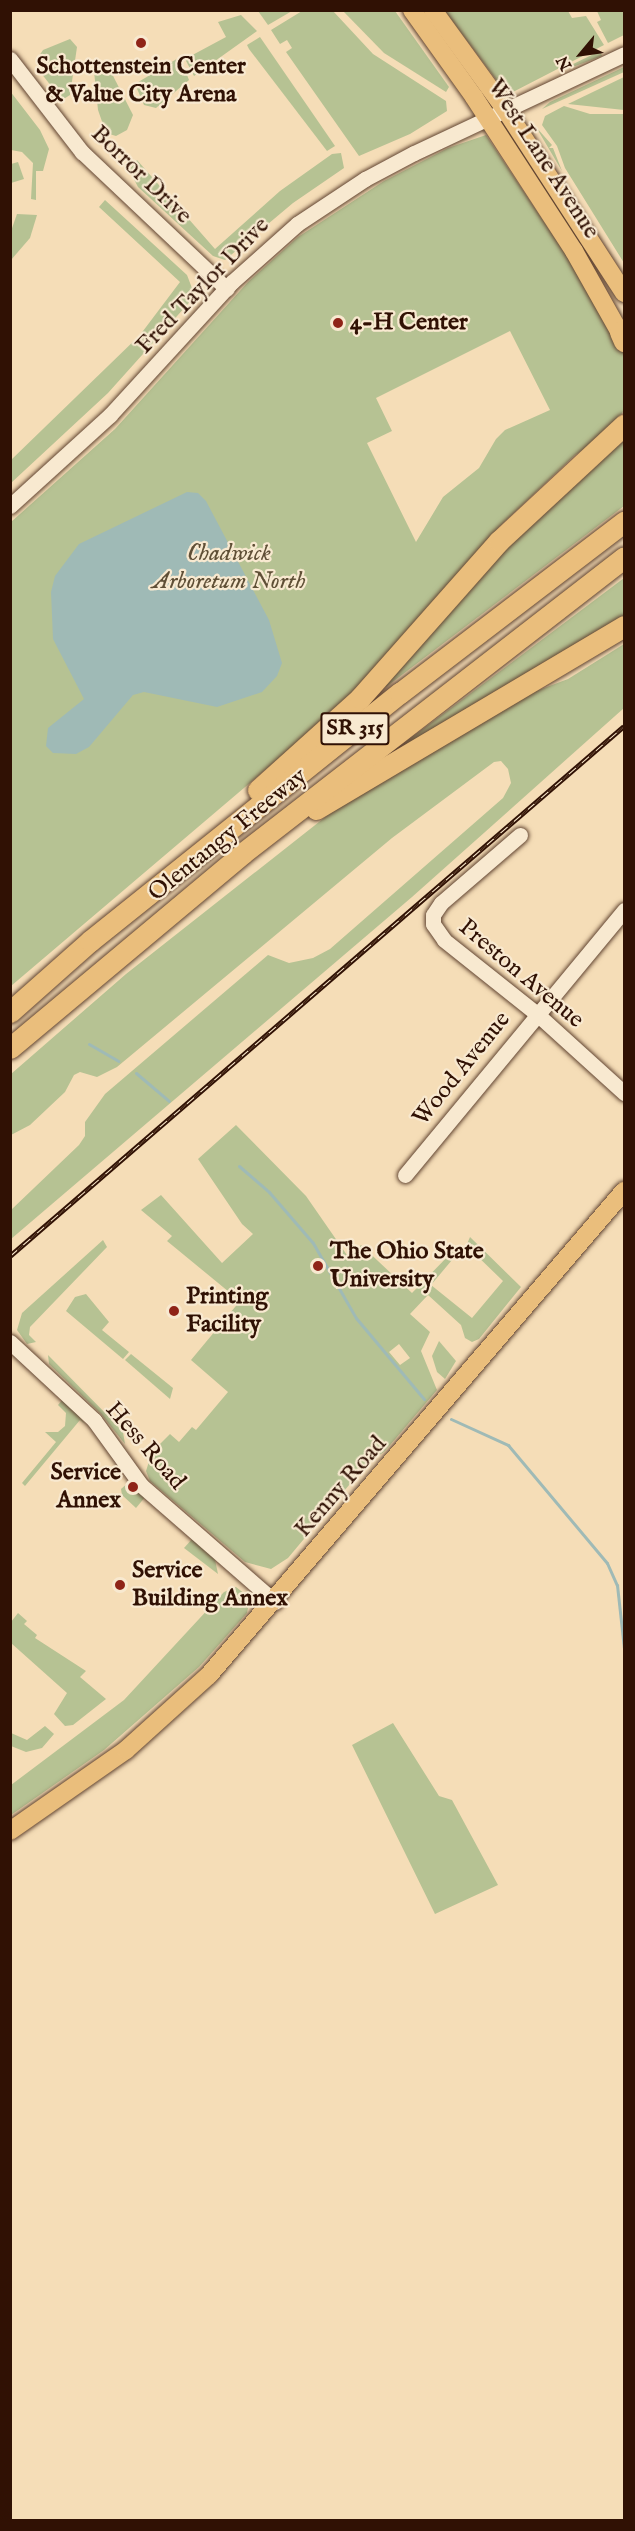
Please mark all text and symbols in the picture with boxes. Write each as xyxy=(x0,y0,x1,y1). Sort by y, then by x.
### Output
north arrow xyxy=(551,24,611,84)
marker: Schottenstein Center & Value City Arena xyxy=(134,36,148,50)
text: N xyxy=(553,52,577,74)
place label: Schottenstein Center & Value City Arena xyxy=(36,53,246,109)
street label: West Lane Avenue xyxy=(481,74,605,244)
street label: Borror Drive xyxy=(85,120,197,230)
street label: Fred Taylor Drive xyxy=(130,211,276,361)
place label: 4-H Center xyxy=(350,309,468,337)
marker: 4-H Center xyxy=(331,316,345,330)
park label: Chadwick Arboretum North xyxy=(152,540,306,596)
road number: SR 315 xyxy=(319,710,391,748)
street label: Olentangy Freeway xyxy=(143,762,313,908)
street label: Preston Avenue xyxy=(453,913,589,1035)
street label: Wood Avenue xyxy=(407,1006,517,1132)
place label: The Ohio State University xyxy=(330,1238,484,1294)
marker: The Ohio State University xyxy=(311,1259,325,1273)
place label: Printing Facility xyxy=(186,1283,268,1339)
marker: Printing Facility xyxy=(167,1304,181,1318)
street label: Hess Road xyxy=(99,1396,191,1496)
street label: Kenny Road xyxy=(289,1430,393,1544)
place label: Service Annex xyxy=(51,1459,121,1515)
marker: Service Annex xyxy=(126,1480,140,1494)
place label: Service Building Annex xyxy=(132,1557,288,1613)
marker: Service Building Annex xyxy=(113,1578,127,1592)

